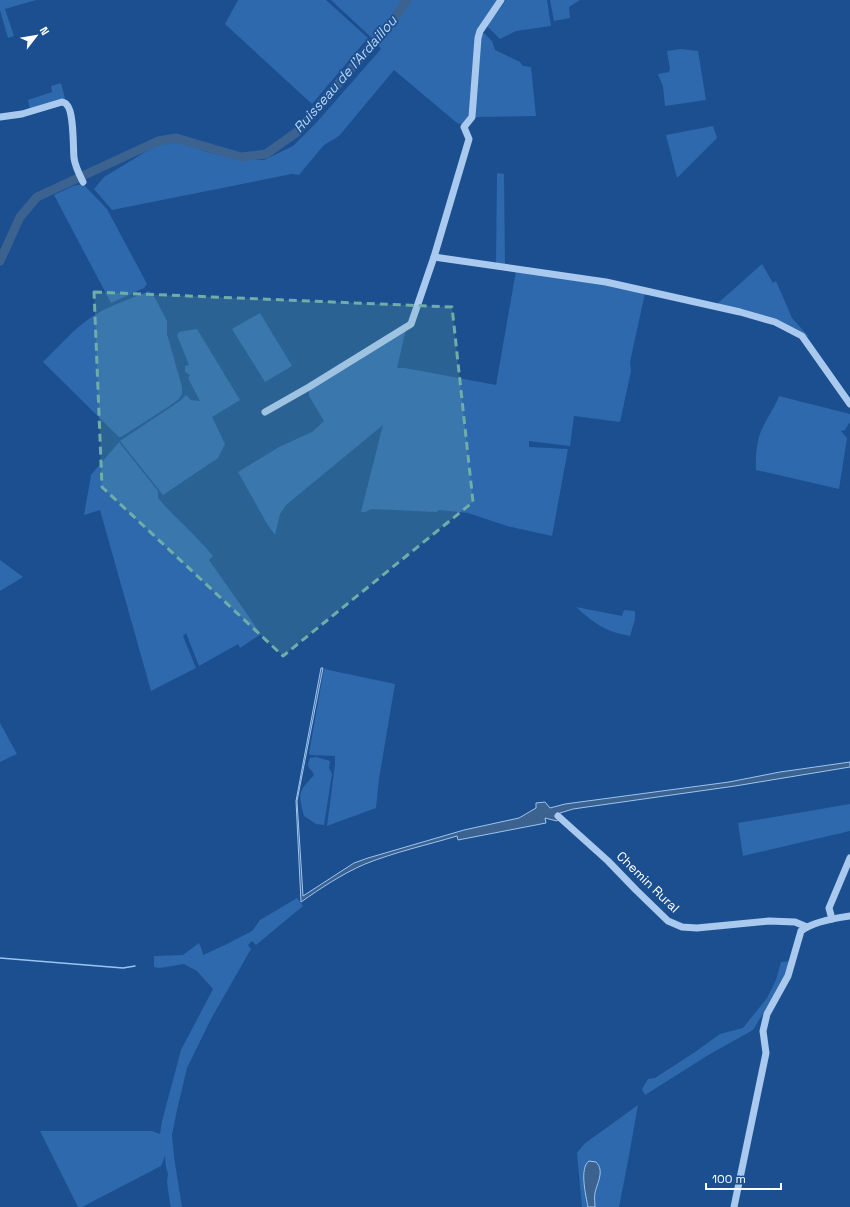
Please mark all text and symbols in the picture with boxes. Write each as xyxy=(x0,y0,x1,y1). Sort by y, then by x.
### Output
water label: Ruisseau de l'Ardaillou xyxy=(289,11,402,136)
north arrow xyxy=(16,16,56,56)
text: N xyxy=(37,24,52,38)
street label: Chemin Rural xyxy=(613,848,683,916)
scale bar xyxy=(706,1165,781,1191)
text: 100 m xyxy=(712,1171,746,1187)

